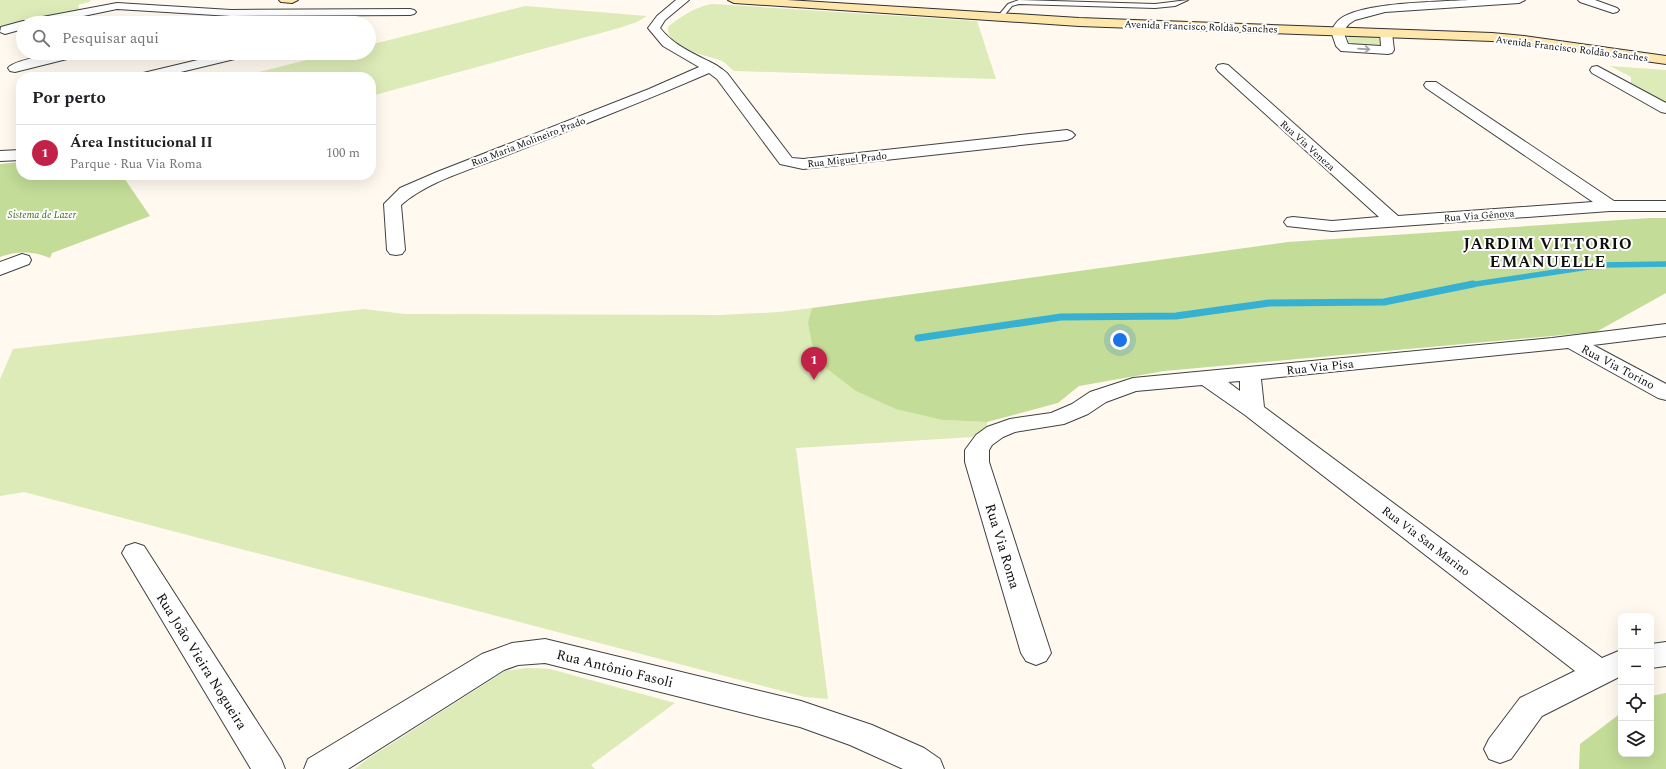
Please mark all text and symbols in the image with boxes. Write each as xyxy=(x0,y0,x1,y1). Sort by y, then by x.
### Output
search box xyxy=(16,16,376,60)
street label: Avenida Francisco Roldão Sanches xyxy=(1124,16,1278,38)
icon: search xyxy=(30,27,52,49)
text: Pesquisar aqui xyxy=(62,27,159,50)
street label: Avenida Francisco Roldão Sanches xyxy=(1495,32,1649,66)
one-way arrow xyxy=(1357,46,1370,53)
text: Por perto xyxy=(32,85,106,111)
street label: Rua Maria Molineiro Prado xyxy=(469,113,588,171)
street label: Rua Via Veneza xyxy=(1276,116,1339,175)
text: Área Institucional II xyxy=(70,131,213,154)
text: 1 xyxy=(41,143,49,163)
text: 100 m xyxy=(326,143,360,163)
street label: Rua Miguel Prado xyxy=(807,148,888,172)
text: Parque · Rua Via Roma xyxy=(70,154,202,174)
street label: Rua Via Gênova xyxy=(1443,206,1515,226)
park label: Sistema de Lazer xyxy=(8,207,77,223)
district label: JARDIM VITTORIO EMANUELLE xyxy=(1463,232,1633,274)
your location xyxy=(1110,330,1130,350)
street label: Rua Via Torino xyxy=(1578,340,1658,395)
pin: 1 xyxy=(801,347,827,380)
street label: Rua Via Pisa xyxy=(1285,355,1355,380)
street label: Rua Via Roma xyxy=(980,501,1025,592)
street label: Rua Via San Marino xyxy=(1377,502,1474,581)
street label: Rua João Vieira Nogueira xyxy=(151,589,252,734)
map controls xyxy=(1618,613,1654,757)
button: + xyxy=(1618,613,1654,649)
street label: Rua Antônio Fasoli xyxy=(554,644,675,693)
button: − xyxy=(1618,649,1654,685)
button: locate xyxy=(1618,685,1654,721)
button: layers xyxy=(1618,721,1654,757)

